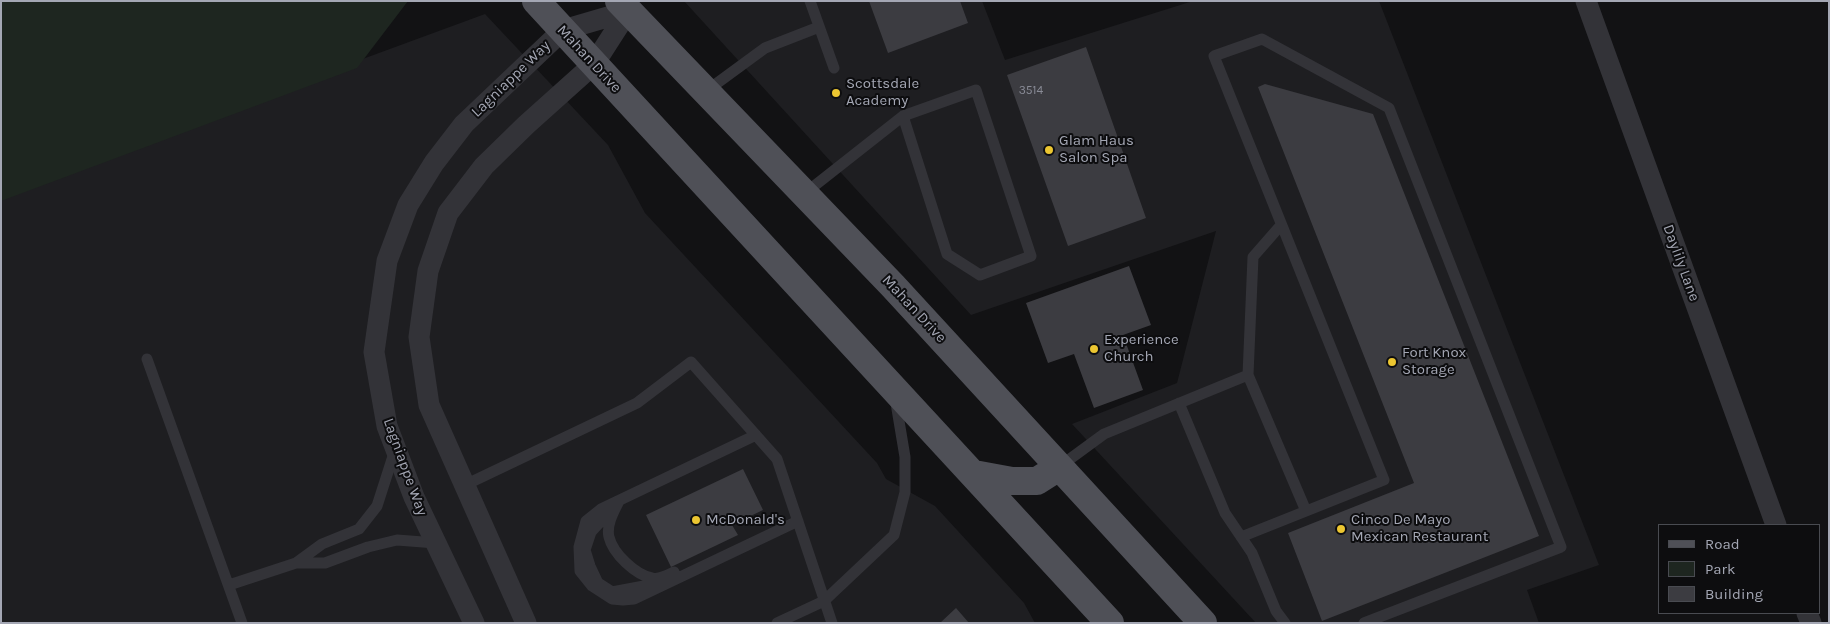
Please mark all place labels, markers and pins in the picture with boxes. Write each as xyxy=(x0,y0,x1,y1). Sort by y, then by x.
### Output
place label: Scottsdale Academy xyxy=(846,75,919,110)
marker: Scottsdale Academy xyxy=(830,87,842,99)
place label: Glam Haus Salon Spa xyxy=(1059,132,1134,167)
marker: Glam Haus Salon Spa xyxy=(1043,144,1055,156)
place label: Experience Church xyxy=(1104,331,1179,366)
marker: Experience Church xyxy=(1088,343,1100,355)
place label: Fort Knox Storage xyxy=(1402,344,1466,379)
marker: Fort Knox Storage xyxy=(1386,356,1398,368)
place label: McDonald's xyxy=(706,511,785,529)
place label: Cinco De Mayo Mexican Restaurant xyxy=(1351,511,1488,546)
marker: McDonald's xyxy=(690,514,702,526)
marker: Cinco De Mayo Mexican Restaurant xyxy=(1335,523,1347,535)

